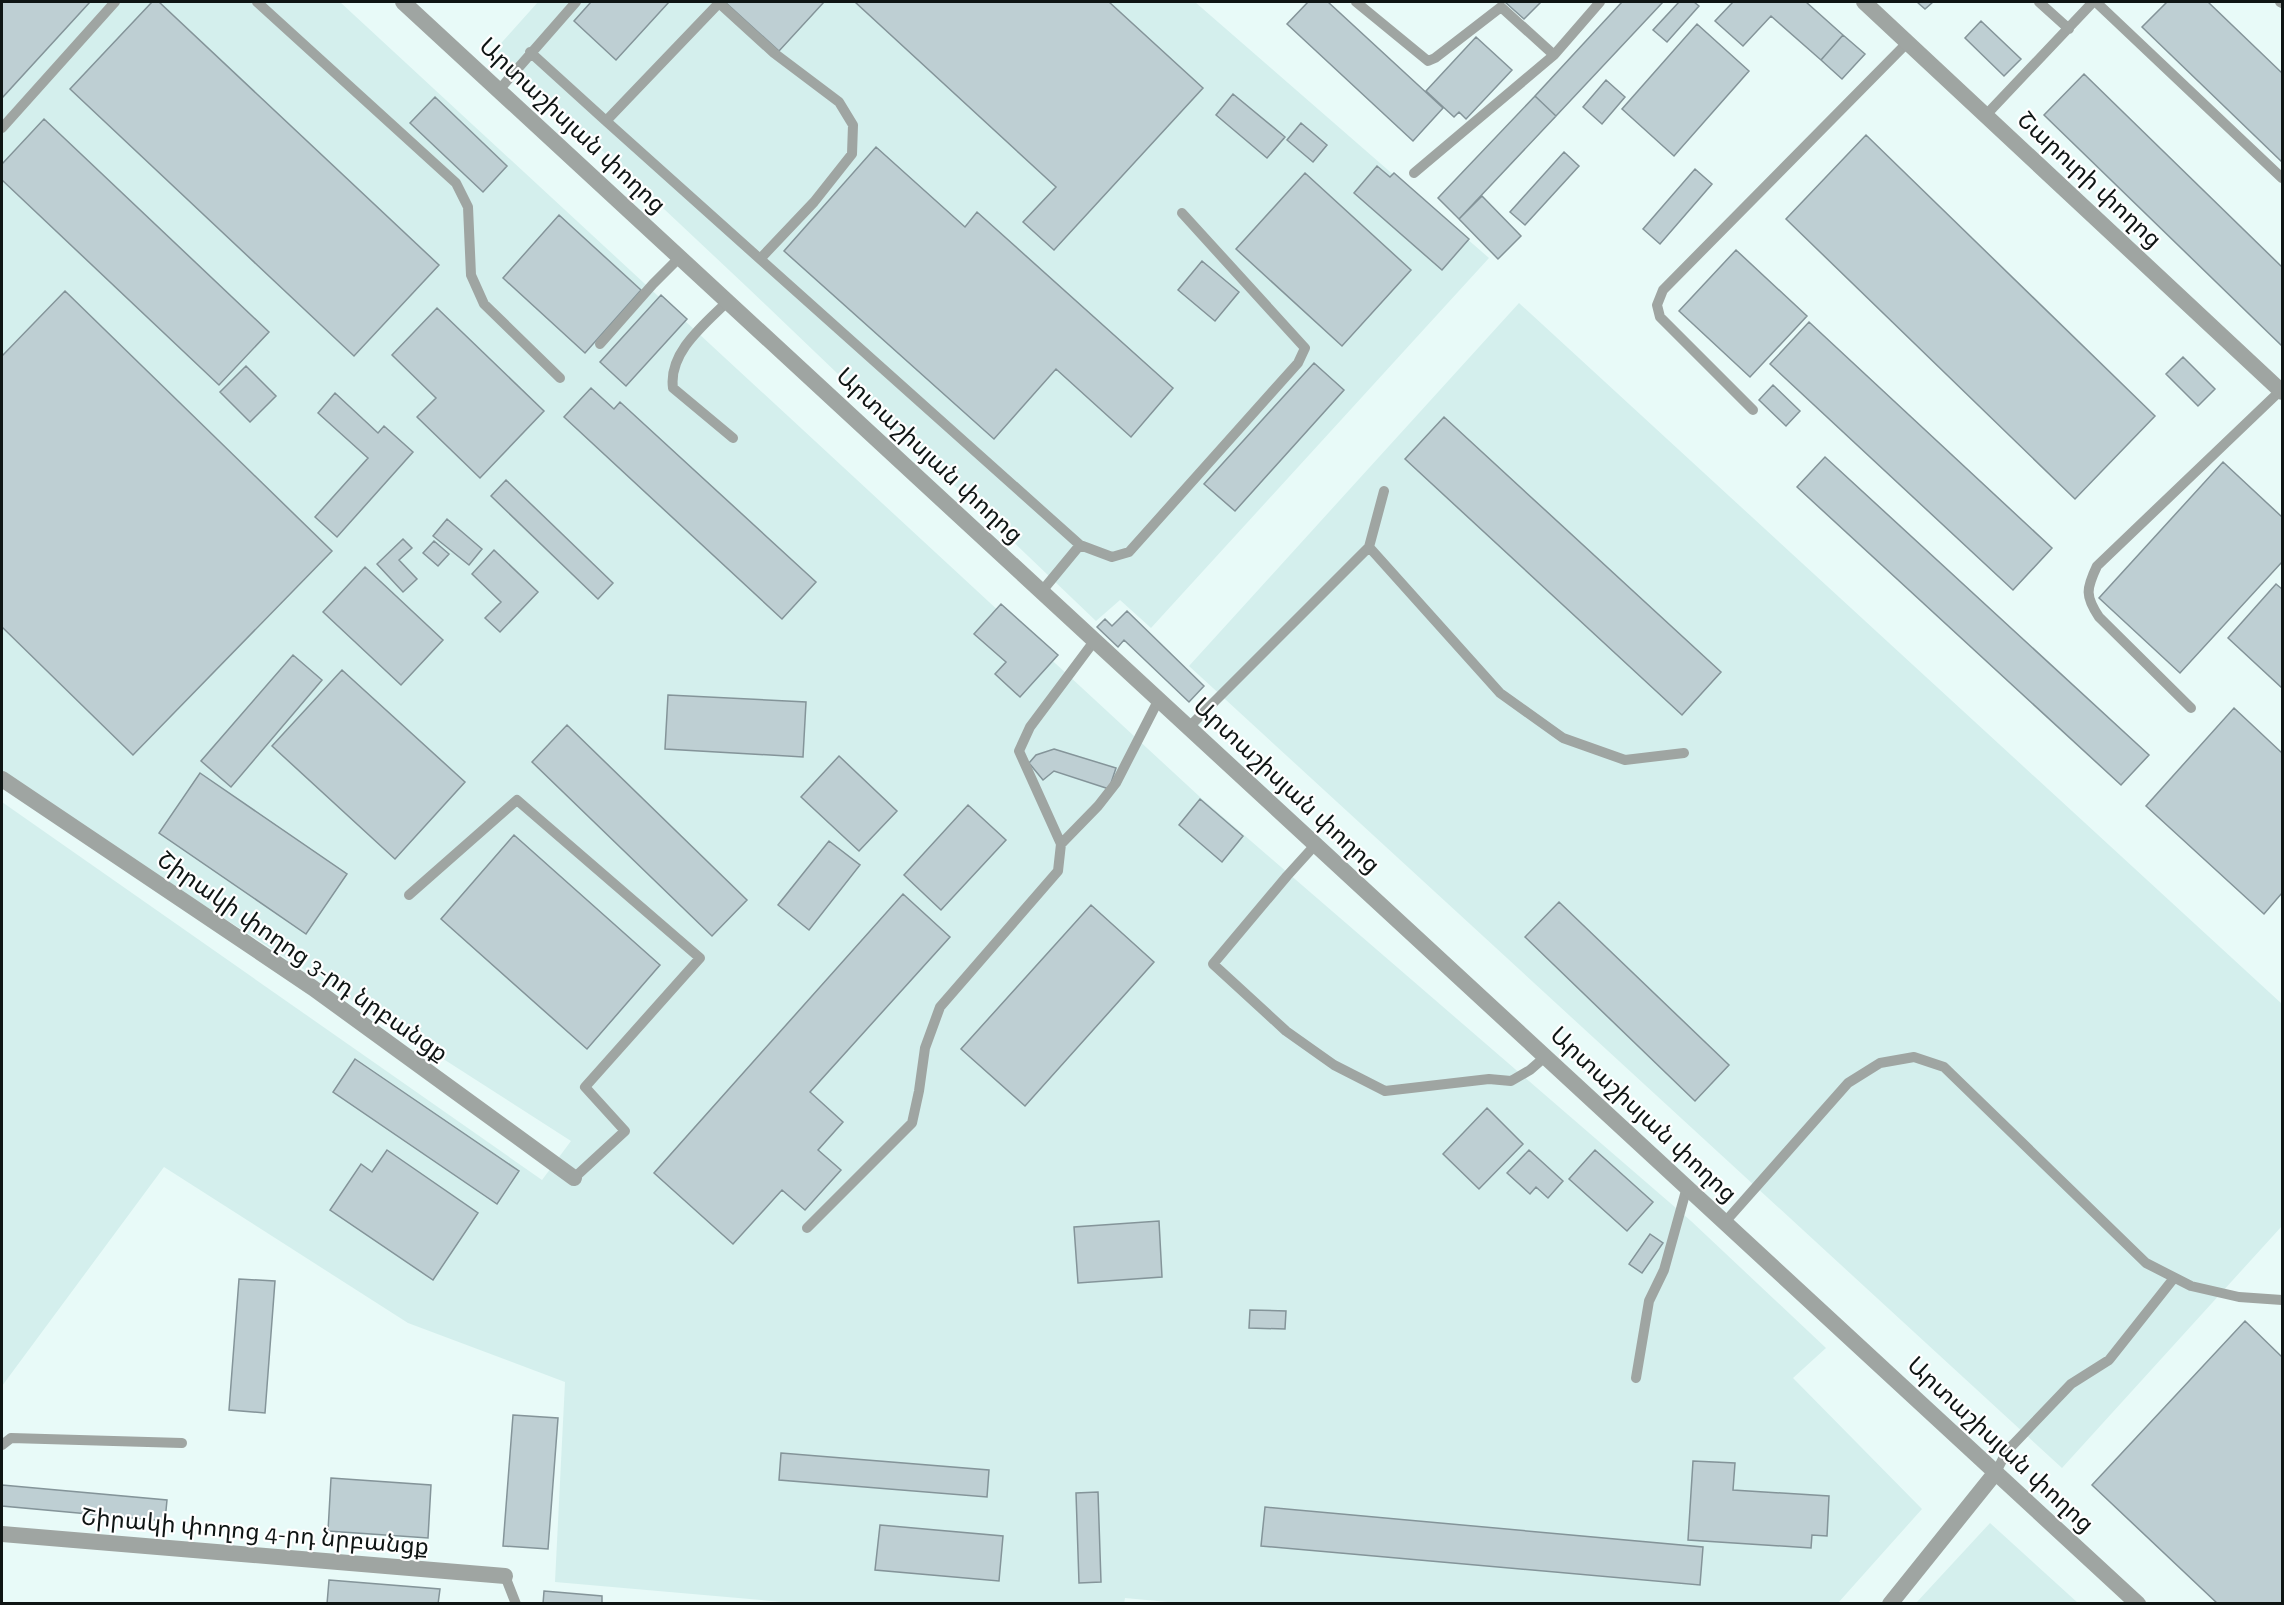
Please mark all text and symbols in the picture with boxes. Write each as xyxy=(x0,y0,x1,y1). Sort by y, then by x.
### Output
street label: Արտաշիսյան փողոց xyxy=(474,31,672,219)
street label: Շարուրի փողոց xyxy=(2012,105,2168,253)
street label: Արտաշիսյան փողոց xyxy=(831,361,1029,549)
street label: Արտաշիսյան փողոց xyxy=(1188,691,1386,879)
street label: Շիրակի փողոց 3-րդ նրբանցք xyxy=(152,844,454,1068)
street label: Արտաշիսյան փողոց xyxy=(1545,1020,1743,1208)
street label: Արտաշիսյան փողոց xyxy=(1902,1350,2100,1538)
street label: Շիրակի փողոց 4-րդ նրբանցք xyxy=(80,1501,430,1561)

